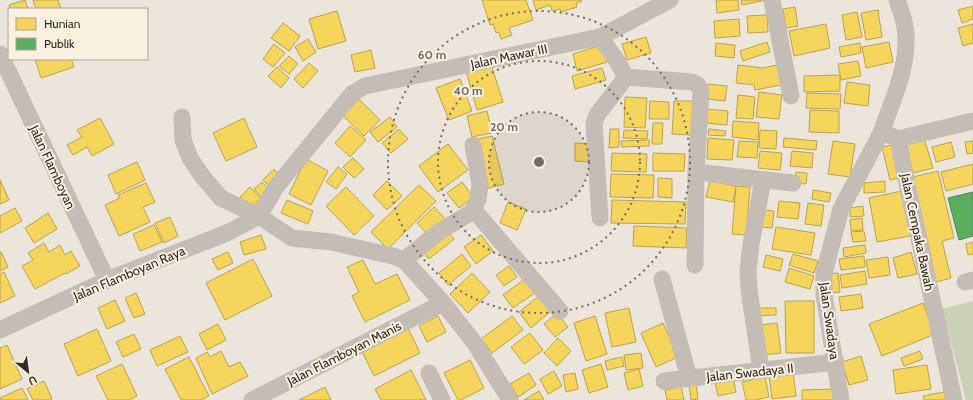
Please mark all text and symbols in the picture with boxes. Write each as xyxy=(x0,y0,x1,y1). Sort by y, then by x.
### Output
legend xyxy=(8,8,148,60)
text: Hunian xyxy=(44,16,81,31)
text: Publik xyxy=(44,36,75,51)
street label: Jalan Mawar III xyxy=(468,40,549,72)
text: 60 m xyxy=(418,47,446,62)
text: 40 m xyxy=(453,83,483,98)
text: 20 m xyxy=(490,119,518,134)
street label: Jalan Flamboyan xyxy=(26,122,79,211)
centre of rings xyxy=(532,155,546,169)
street label: Jalan Cempaka Bawah xyxy=(898,171,938,292)
street label: Jalan Flamboyan Raya xyxy=(70,242,188,304)
street label: Jalan Swadaya xyxy=(817,280,843,361)
street label: Jalan Flamboyan Manis xyxy=(283,317,404,389)
north arrow xyxy=(8,352,48,392)
street label: Jalan Swadaya II xyxy=(705,359,794,385)
text: U xyxy=(26,373,40,389)

